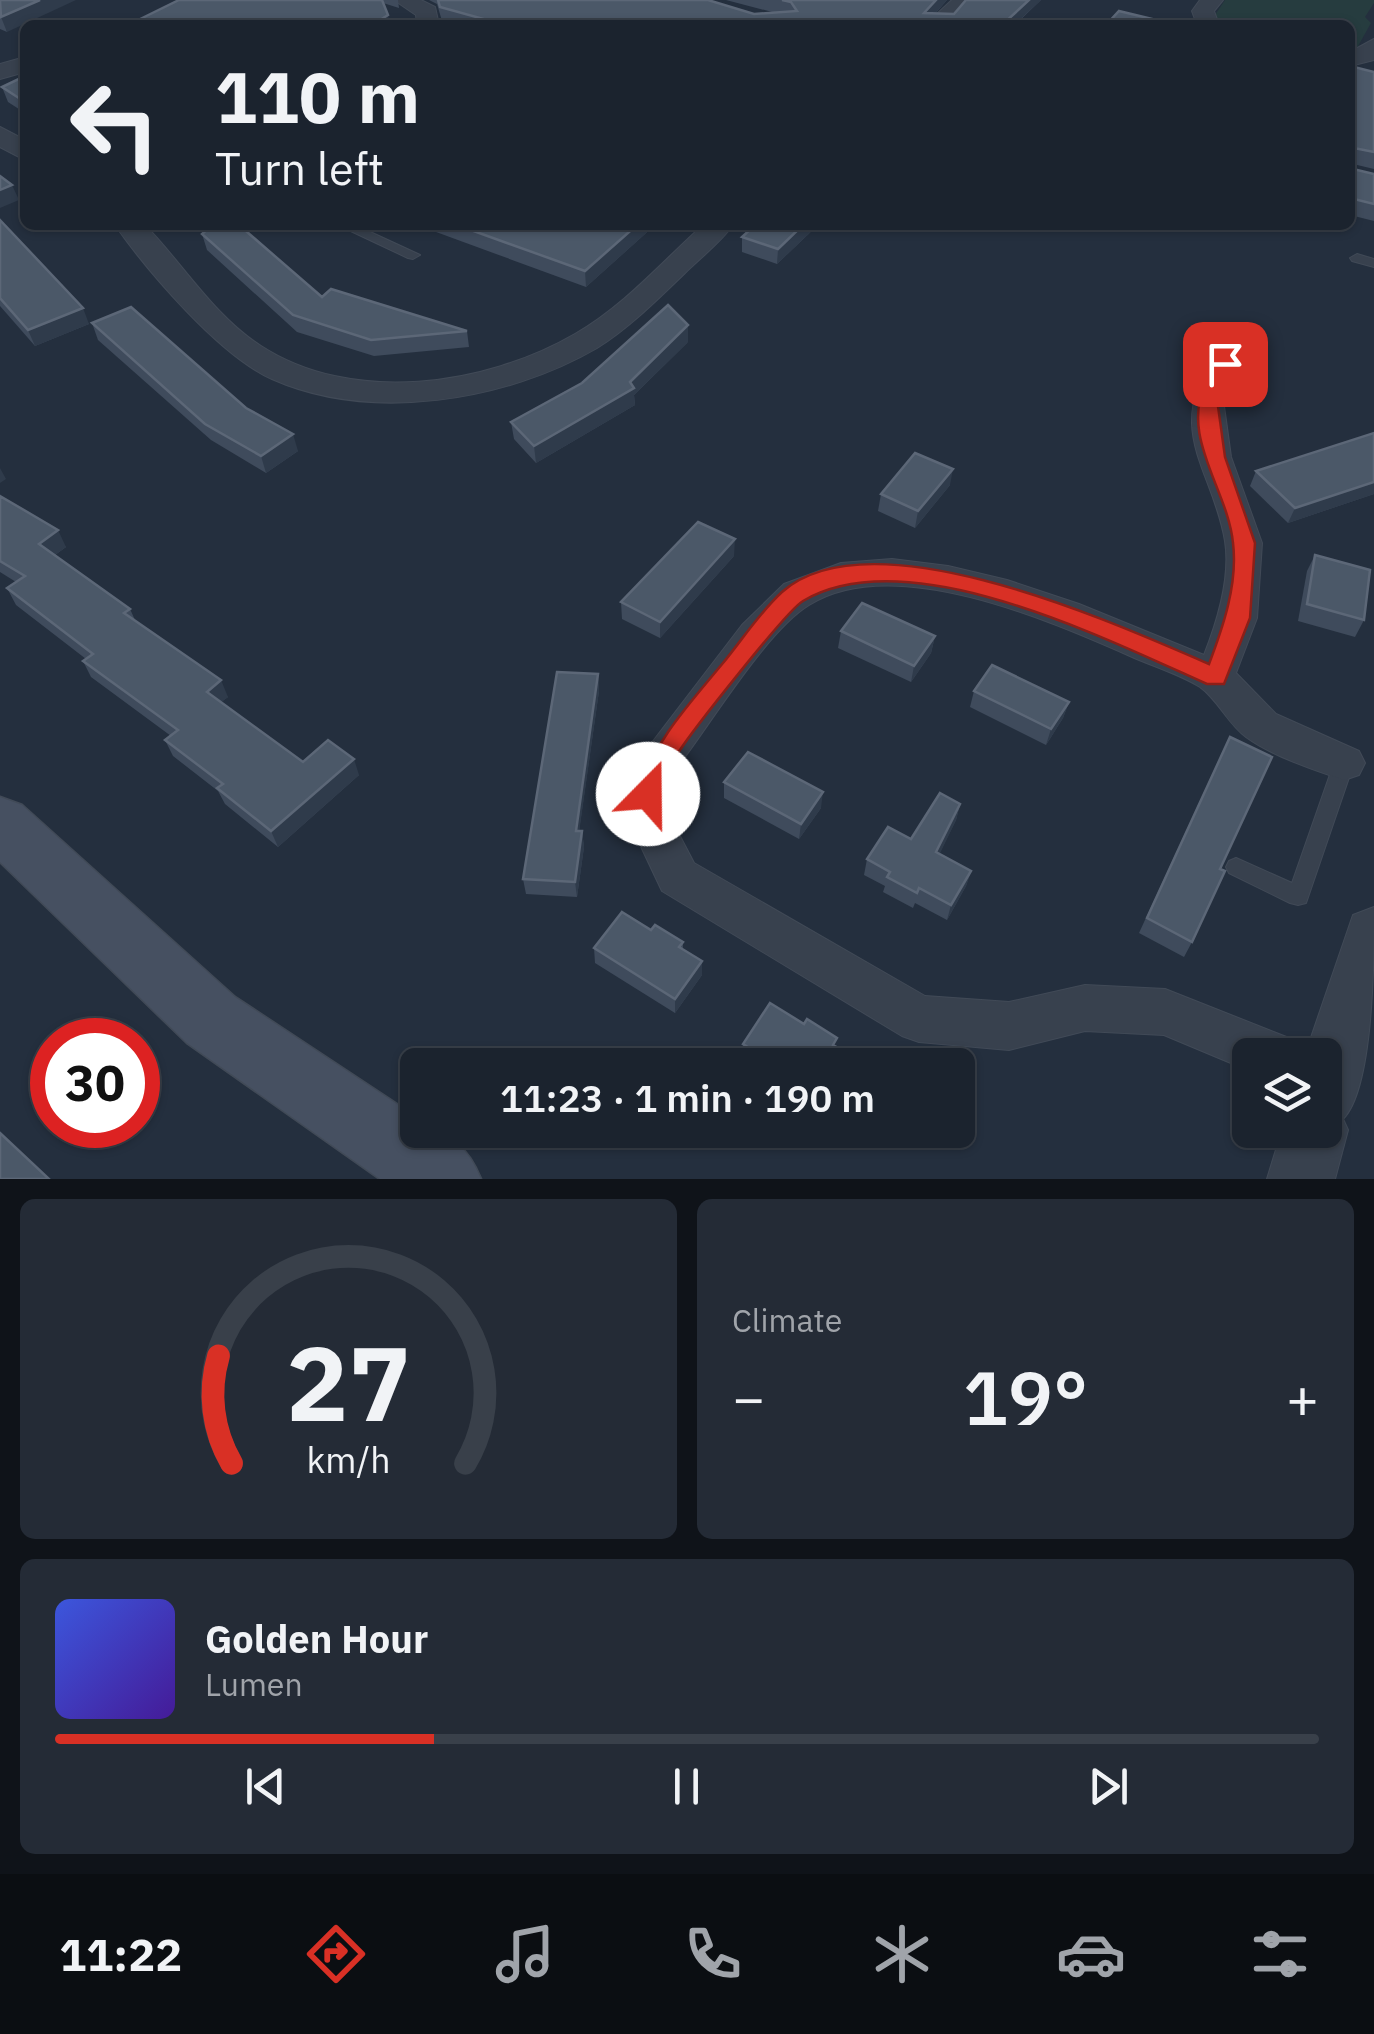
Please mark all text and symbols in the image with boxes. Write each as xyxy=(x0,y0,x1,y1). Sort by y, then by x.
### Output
text: 110 m xyxy=(215,51,420,142)
icon: left xyxy=(50,60,180,190)
text: Turn left xyxy=(215,139,384,197)
pin xyxy=(1183,322,1268,407)
icon: arrive xyxy=(1198,337,1253,392)
position arrow xyxy=(596,742,700,846)
speed limit sign: 30 xyxy=(30,1018,160,1148)
map controls xyxy=(1232,1038,1342,1148)
button: layers xyxy=(1232,1038,1342,1148)
text: 11:23 · 1 min · 190 m xyxy=(500,1073,875,1122)
text: Climate xyxy=(732,1299,842,1341)
text: 27 xyxy=(286,1314,411,1450)
text: 19° xyxy=(963,1348,1088,1446)
text: − xyxy=(732,1362,765,1433)
text: + xyxy=(1286,1362,1319,1433)
text: km/h xyxy=(306,1436,391,1483)
text: Golden Hour xyxy=(205,1614,428,1663)
text: Lumen xyxy=(205,1663,303,1705)
icon: previous xyxy=(238,1759,293,1814)
icon: pause xyxy=(659,1759,714,1814)
icon: next xyxy=(1081,1759,1136,1814)
icon: directions xyxy=(301,1919,371,1989)
icon: music xyxy=(490,1919,560,1989)
icon: phone xyxy=(678,1919,748,1989)
icon: climate xyxy=(867,1919,937,1989)
icon: car xyxy=(1056,1919,1126,1989)
icon: filters xyxy=(1245,1919,1315,1989)
text: 11:22 xyxy=(59,1925,182,1983)

